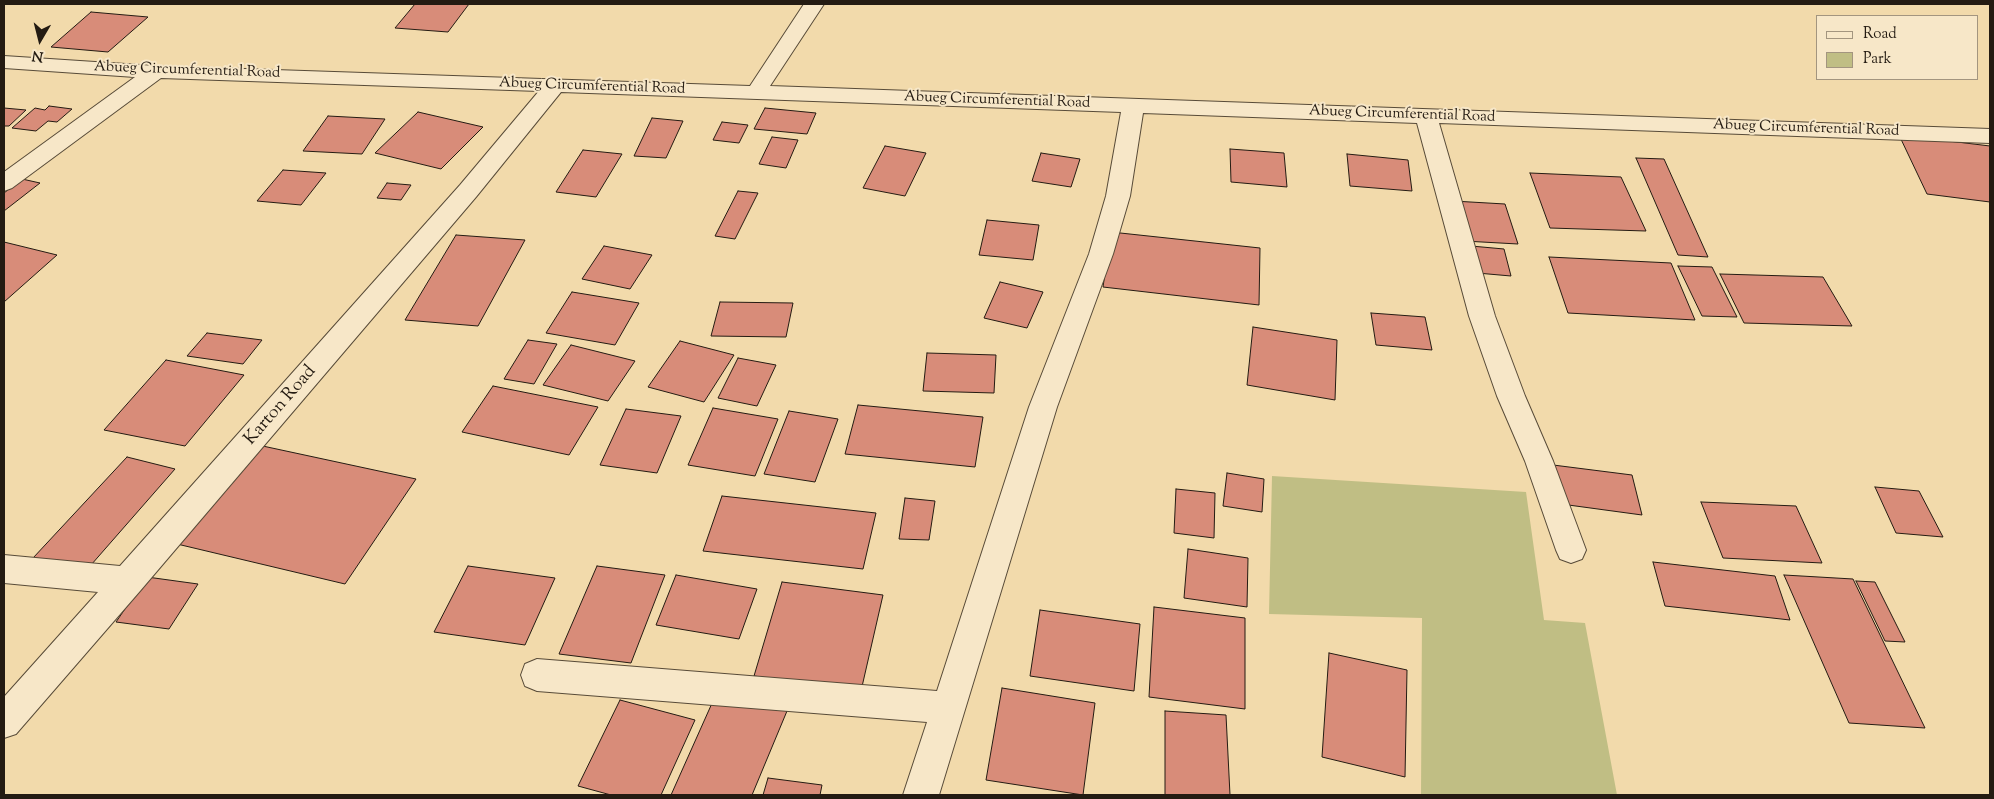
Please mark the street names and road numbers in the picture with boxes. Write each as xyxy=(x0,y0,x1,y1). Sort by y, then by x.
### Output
street label: Abueg Circumferential Road xyxy=(93,59,281,83)
street label: Abueg Circumferential Road xyxy=(498,75,686,99)
street label: Abueg Circumferential Road xyxy=(903,89,1091,113)
street label: Abueg Circumferential Road xyxy=(1308,103,1496,127)
street label: Abueg Circumferential Road xyxy=(1712,117,1900,141)
street label: Karton Road xyxy=(240,362,322,450)

